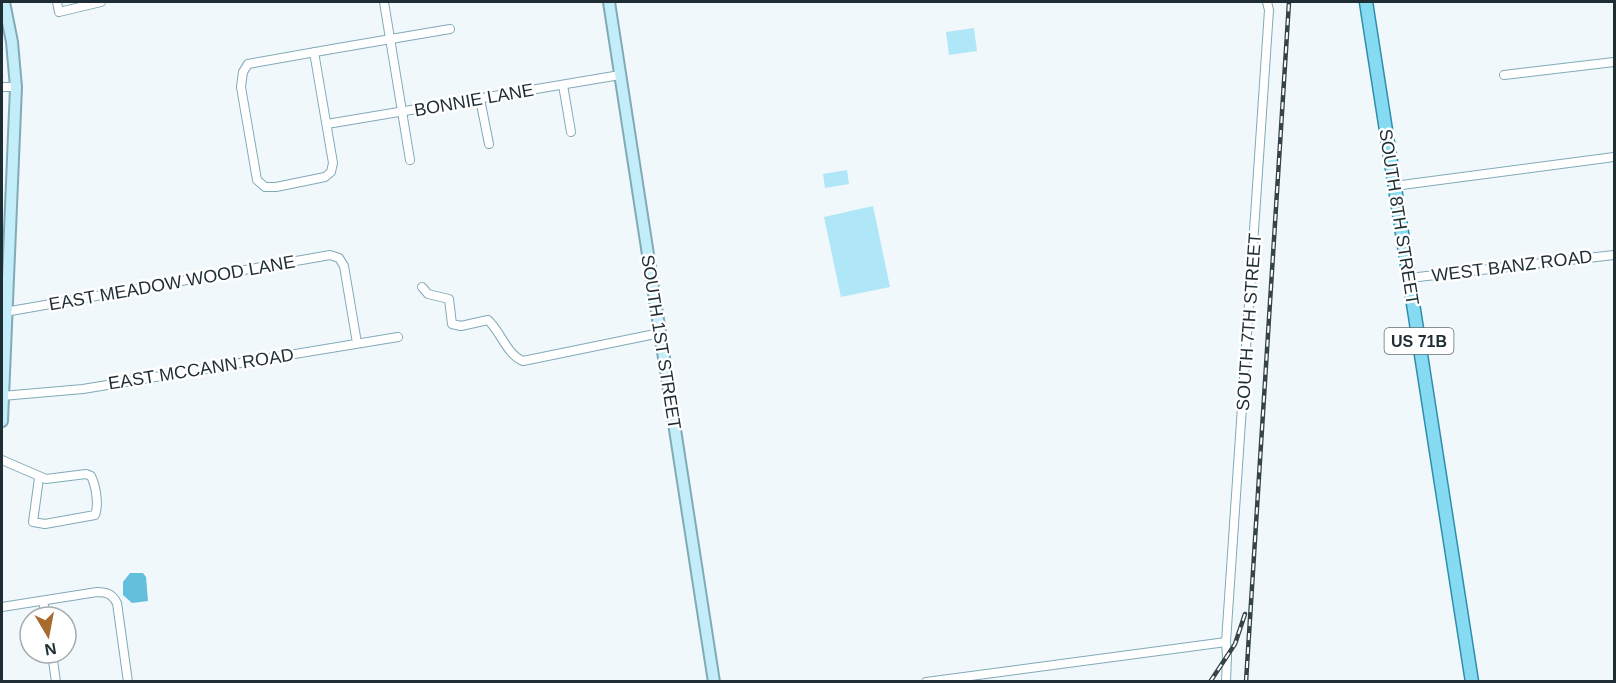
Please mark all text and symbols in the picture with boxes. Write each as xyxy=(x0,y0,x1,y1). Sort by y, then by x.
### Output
street label: BONNIE LANE xyxy=(413,80,535,120)
street label: SOUTH 8TH STREET xyxy=(1375,128,1423,306)
street label: SOUTH 7TH STREET xyxy=(1233,233,1265,411)
street label: WEST BANZ ROAD xyxy=(1431,246,1593,286)
street label: EAST MEADOW WOOD LANE xyxy=(47,251,297,315)
street label: SOUTH 1ST STREET xyxy=(637,253,685,431)
road number: US 71B xyxy=(1384,328,1454,354)
street label: EAST MCCANN ROAD xyxy=(107,344,295,394)
north arrow xyxy=(18,605,78,665)
text: N xyxy=(43,640,58,659)

